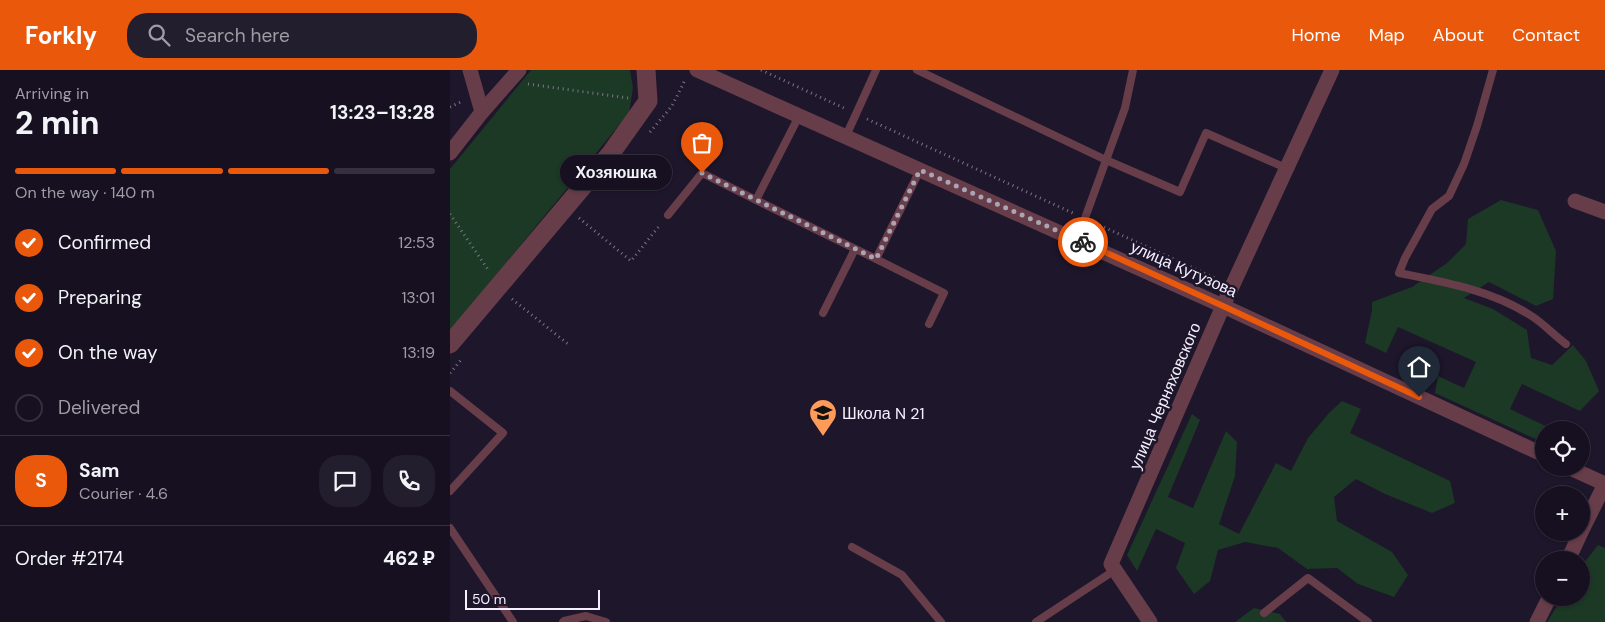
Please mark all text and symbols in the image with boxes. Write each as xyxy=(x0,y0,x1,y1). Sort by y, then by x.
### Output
search box xyxy=(127,13,477,58)
text: Forkly xyxy=(25,20,97,51)
icon: search xyxy=(145,21,173,49)
text: Search here xyxy=(185,23,290,48)
text: Home xyxy=(1291,23,1341,47)
text: Map xyxy=(1369,23,1405,47)
text: About xyxy=(1433,23,1484,47)
text: Contact xyxy=(1512,23,1580,47)
text: Arriving in xyxy=(15,83,89,104)
text: 13:23–13:28 xyxy=(330,100,435,125)
text: 2 min xyxy=(15,102,100,144)
pin xyxy=(681,122,723,173)
icon: bag xyxy=(688,129,716,157)
callout: Хозяюшка xyxy=(560,156,672,190)
text: Хозяюшка xyxy=(575,162,657,183)
text: On the way · 140 m xyxy=(15,182,155,203)
courier xyxy=(1058,217,1108,267)
icon: bike xyxy=(1069,228,1097,256)
icon: check xyxy=(15,229,43,257)
text: Confirmed xyxy=(58,230,151,255)
text: 12:53 xyxy=(398,232,435,253)
street label: улица Кутузова xyxy=(1128,236,1241,302)
icon: check xyxy=(15,284,43,312)
text: Preparing xyxy=(58,285,142,310)
text: 13:01 xyxy=(401,287,435,308)
street label: улица Черняховского xyxy=(1125,319,1206,473)
icon: check xyxy=(15,339,43,367)
text: On the way xyxy=(58,340,158,365)
text: 13:19 xyxy=(402,342,435,363)
pin xyxy=(1398,346,1440,397)
icon: home xyxy=(1405,353,1433,381)
text: Delivered xyxy=(58,395,140,420)
school or university icon: Школа N 21 xyxy=(808,398,838,437)
place label: Школа N 21 xyxy=(842,403,924,424)
map controls xyxy=(1535,421,1590,606)
button: locate xyxy=(1535,421,1590,476)
button: chat xyxy=(319,455,371,507)
button: phone xyxy=(383,455,435,507)
text: Sam xyxy=(79,458,120,483)
text: S xyxy=(35,468,47,493)
text: Courier · 4.6 xyxy=(79,483,168,504)
button: + xyxy=(1535,486,1590,541)
text: Order #2174 xyxy=(15,546,124,571)
text: 462 ₽ xyxy=(383,546,435,571)
button: − xyxy=(1535,551,1590,606)
scale bar xyxy=(465,587,600,610)
text: 50 m xyxy=(472,590,506,608)

